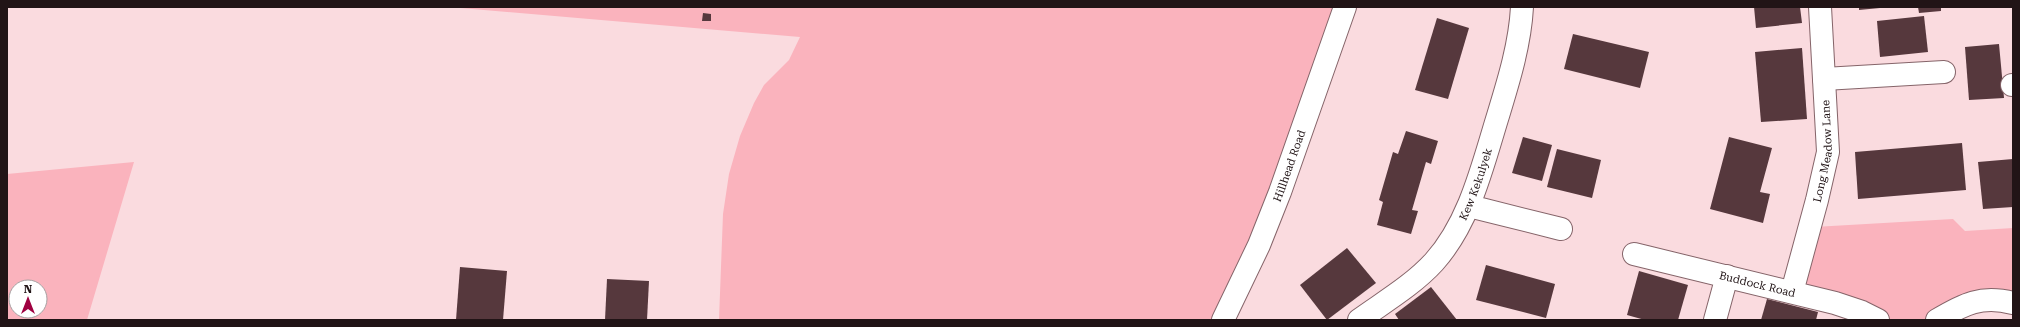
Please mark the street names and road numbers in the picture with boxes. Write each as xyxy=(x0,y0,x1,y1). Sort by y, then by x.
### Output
street label: Long Meadow Lane xyxy=(1811,99,1835,204)
street label: Hillhead Road xyxy=(1271,128,1308,204)
street label: Kew Kekulyek xyxy=(1457,147,1495,222)
street label: Buddock Road xyxy=(1718,269,1797,300)

